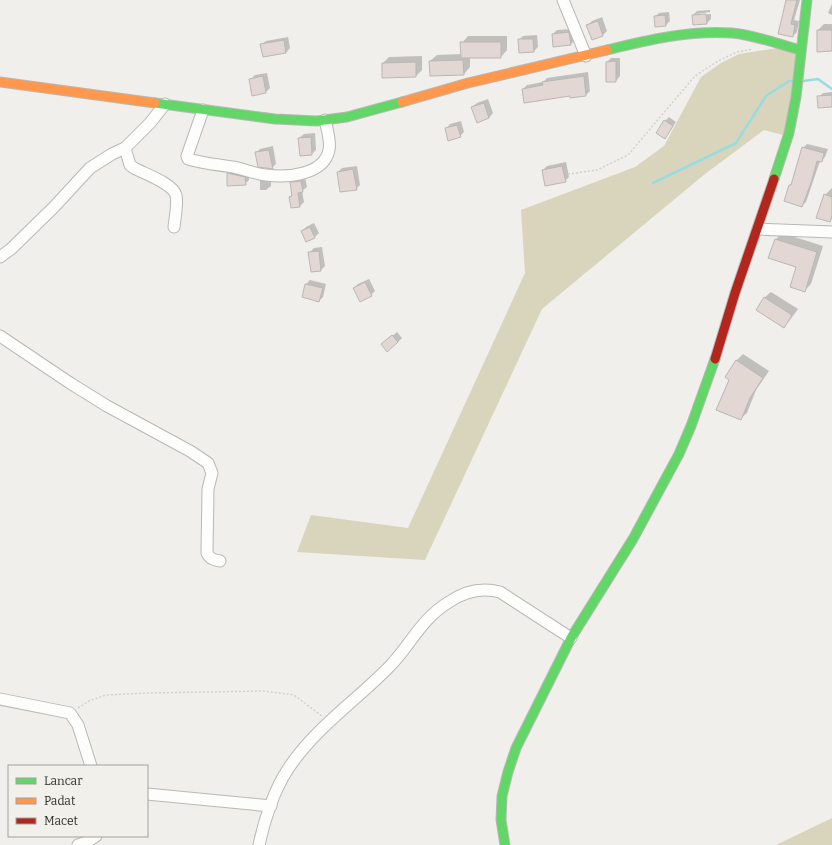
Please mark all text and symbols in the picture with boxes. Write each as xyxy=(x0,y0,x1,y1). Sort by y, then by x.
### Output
legend xyxy=(8,765,148,837)
text: Lancar xyxy=(44,774,83,788)
text: Padat xyxy=(44,794,76,808)
text: Macet xyxy=(44,814,79,828)

